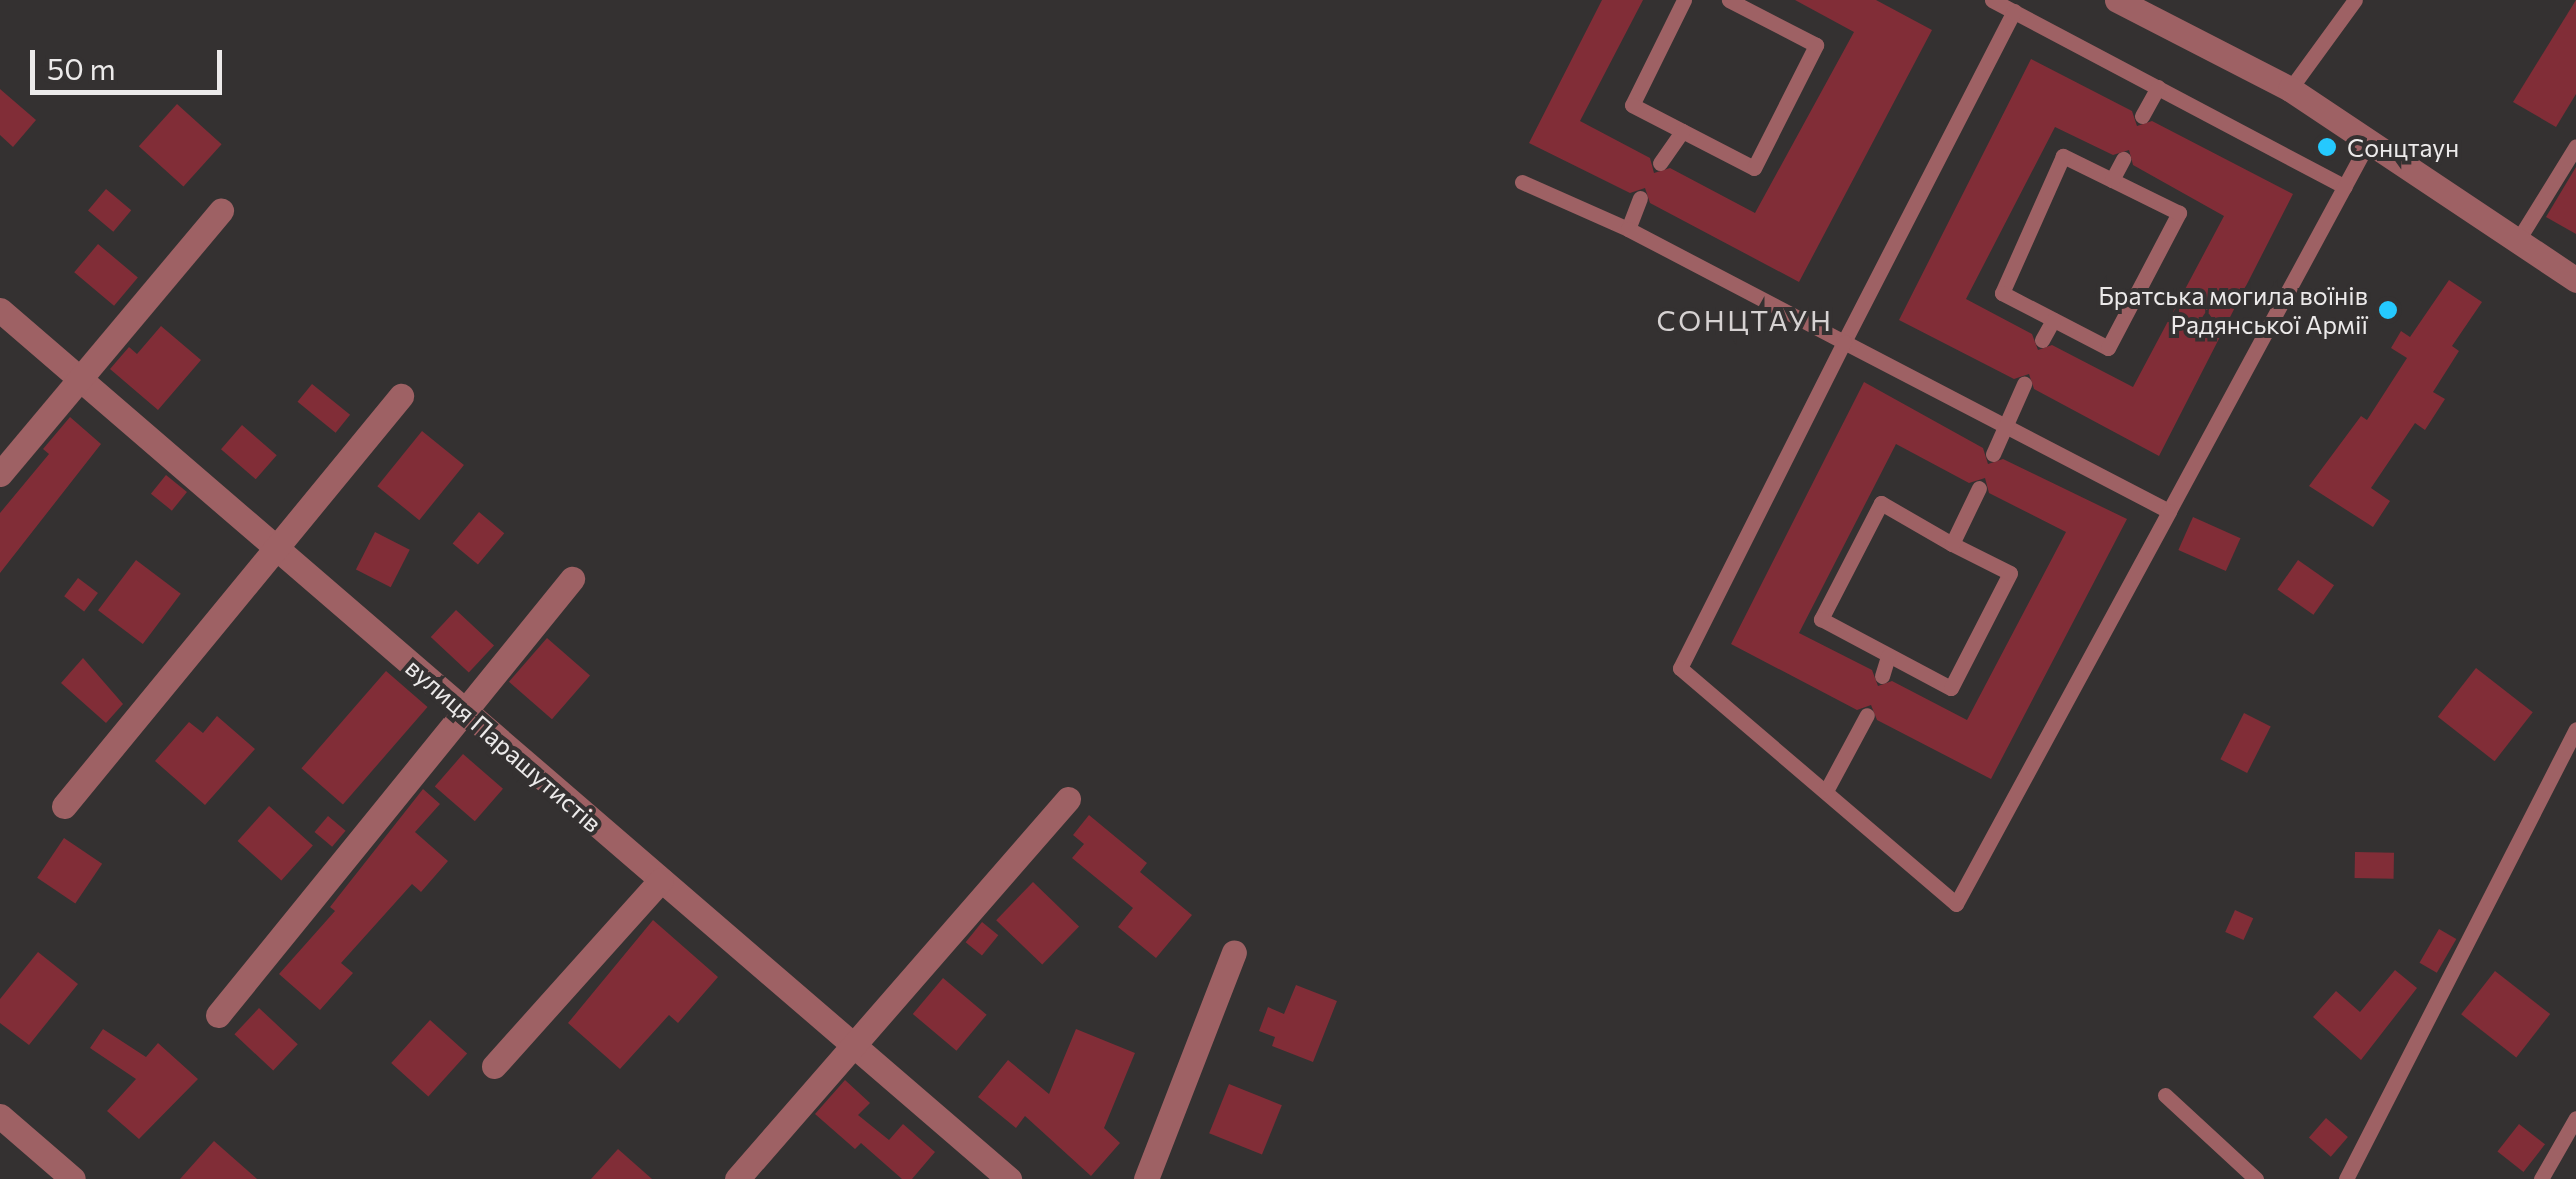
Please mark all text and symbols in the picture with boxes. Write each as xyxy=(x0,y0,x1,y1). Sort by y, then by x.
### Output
scale bar xyxy=(35,30,228,92)
text: 50 m xyxy=(47,49,116,86)
place label: Сонцтаун xyxy=(2347,132,2459,162)
marker: Сонцтаун xyxy=(2316,136,2338,158)
place label: Братська могила воїнів Радянської Армії xyxy=(2098,281,2368,340)
marker: Братська могила воїнів Радянської Армії xyxy=(2377,299,2399,321)
district label: СОНЦТАУН xyxy=(1657,303,1833,337)
street label: вулиця Парашутистів xyxy=(400,652,608,838)

